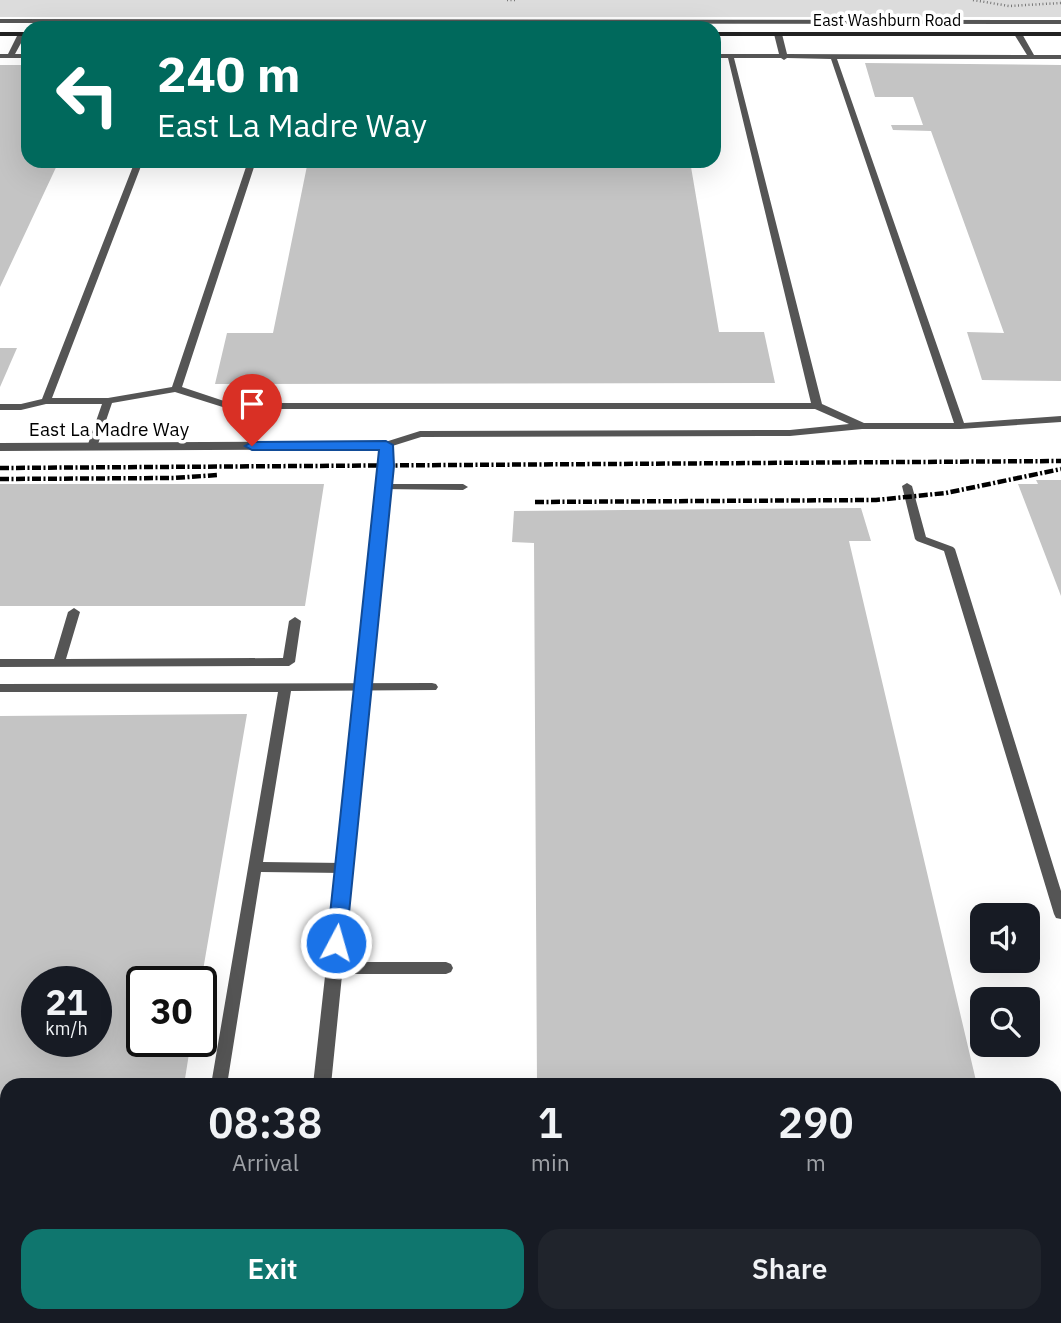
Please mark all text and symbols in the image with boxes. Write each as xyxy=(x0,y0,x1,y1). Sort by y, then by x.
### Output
street label: East Washburn Road xyxy=(813,10,961,30)
text: 240 m xyxy=(157,42,301,105)
icon: left xyxy=(42,49,133,140)
text: East La Madre Way xyxy=(157,104,427,146)
pin xyxy=(222,374,282,446)
icon: arrive xyxy=(233,385,271,423)
street label: East La Madre Way xyxy=(29,417,190,441)
map controls xyxy=(970,903,1040,1057)
button: sound xyxy=(970,903,1040,973)
position arrow xyxy=(299,906,373,980)
speed limit sign: 30 xyxy=(126,966,217,1057)
text: 21 xyxy=(45,979,88,1025)
button: search xyxy=(970,987,1040,1057)
text: km/h xyxy=(45,1017,88,1040)
text: 08:38 xyxy=(208,1095,323,1150)
text: 1 xyxy=(538,1095,563,1150)
text: 290 xyxy=(778,1095,854,1150)
text: Arrival xyxy=(232,1147,299,1177)
text: min xyxy=(531,1147,570,1177)
text: m xyxy=(806,1147,826,1177)
button: Exit xyxy=(21,1229,524,1309)
button: Share xyxy=(538,1229,1041,1309)

